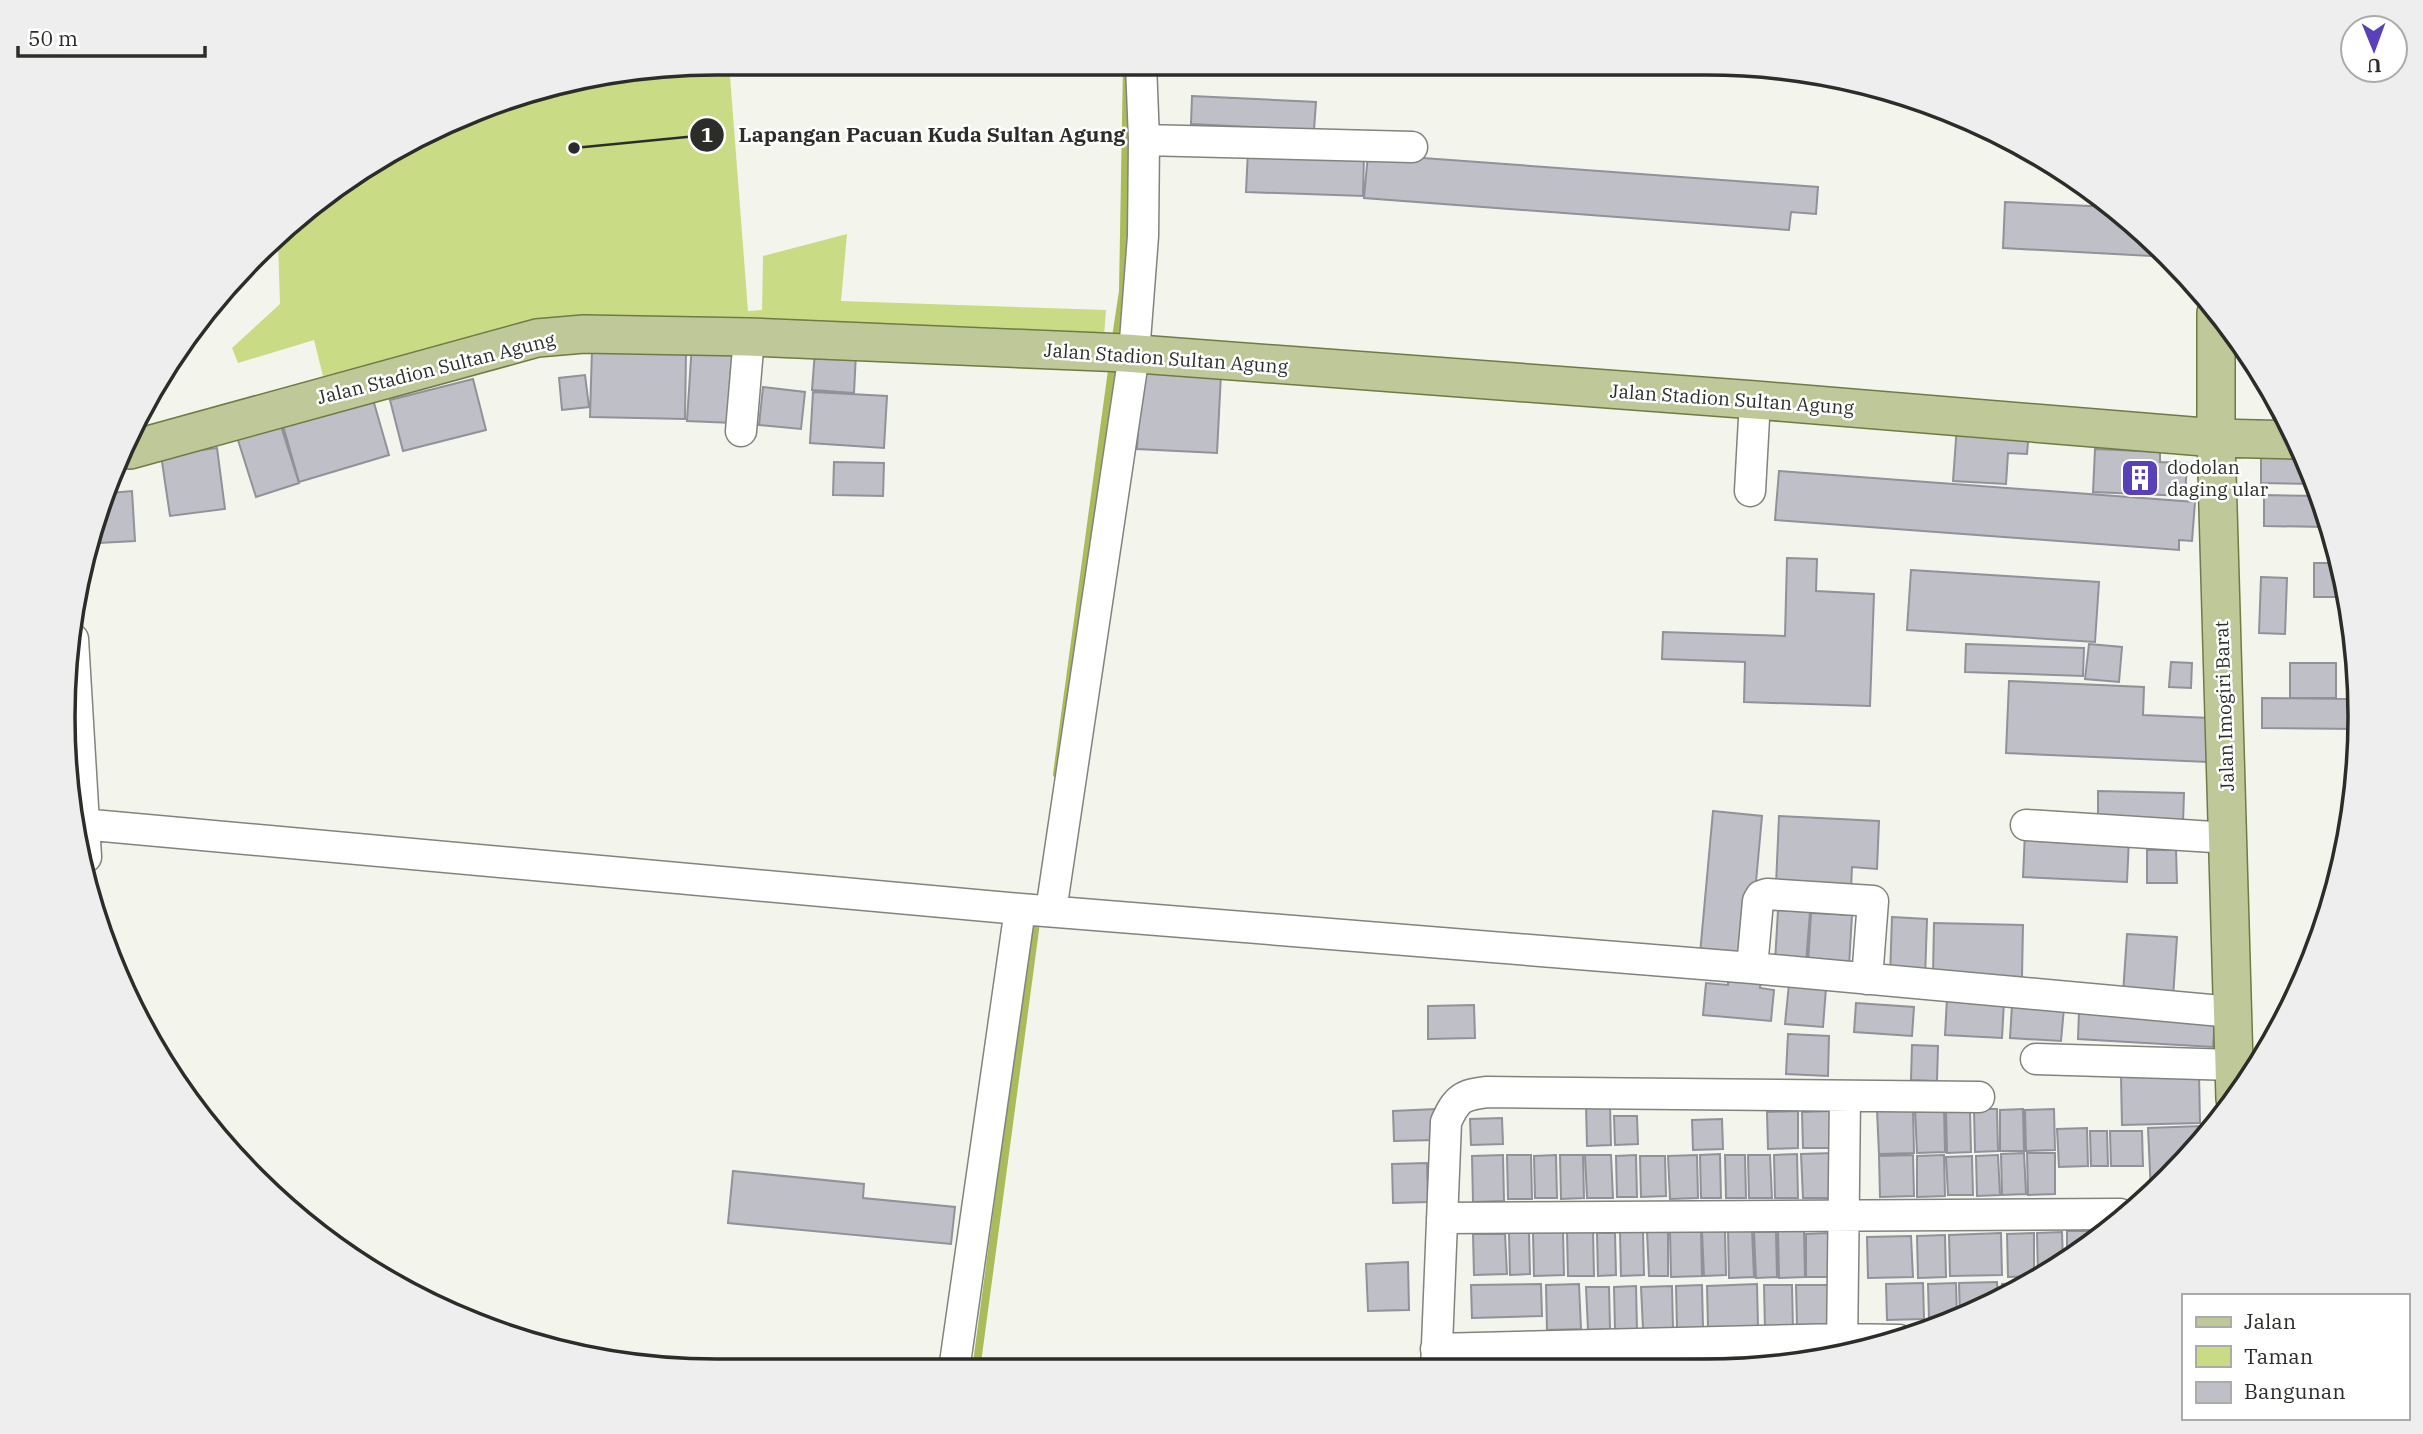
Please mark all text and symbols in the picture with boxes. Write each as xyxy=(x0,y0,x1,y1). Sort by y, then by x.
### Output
scale bar xyxy=(18,14,205,58)
north arrow xyxy=(2339,14,2409,84)
text: 50 m xyxy=(28,24,78,52)
text: U xyxy=(2367,54,2382,78)
callout: Lapangan Pacuan Kuda Sultan Agung xyxy=(690,114,1140,156)
text: 1 xyxy=(701,120,713,148)
text: Lapangan Pacuan Kuda Sultan Agung xyxy=(738,120,1126,148)
street label: Jalan Stadion Sultan Agung xyxy=(314,327,558,409)
street label: Jalan Stadion Sultan Agung xyxy=(1043,338,1289,379)
street label: Jalan Stadion Sultan Agung xyxy=(1609,379,1855,420)
place label: dodolan daging ular xyxy=(2167,455,2269,501)
building icon: dodolan daging ular xyxy=(2119,457,2161,499)
street label: Jalan Imogiri Barat xyxy=(2209,620,2239,792)
legend xyxy=(2182,1294,2409,1420)
text: Jalan xyxy=(2244,1307,2296,1335)
text: Taman xyxy=(2244,1342,2313,1370)
text: Bangunan xyxy=(2244,1377,2346,1405)

